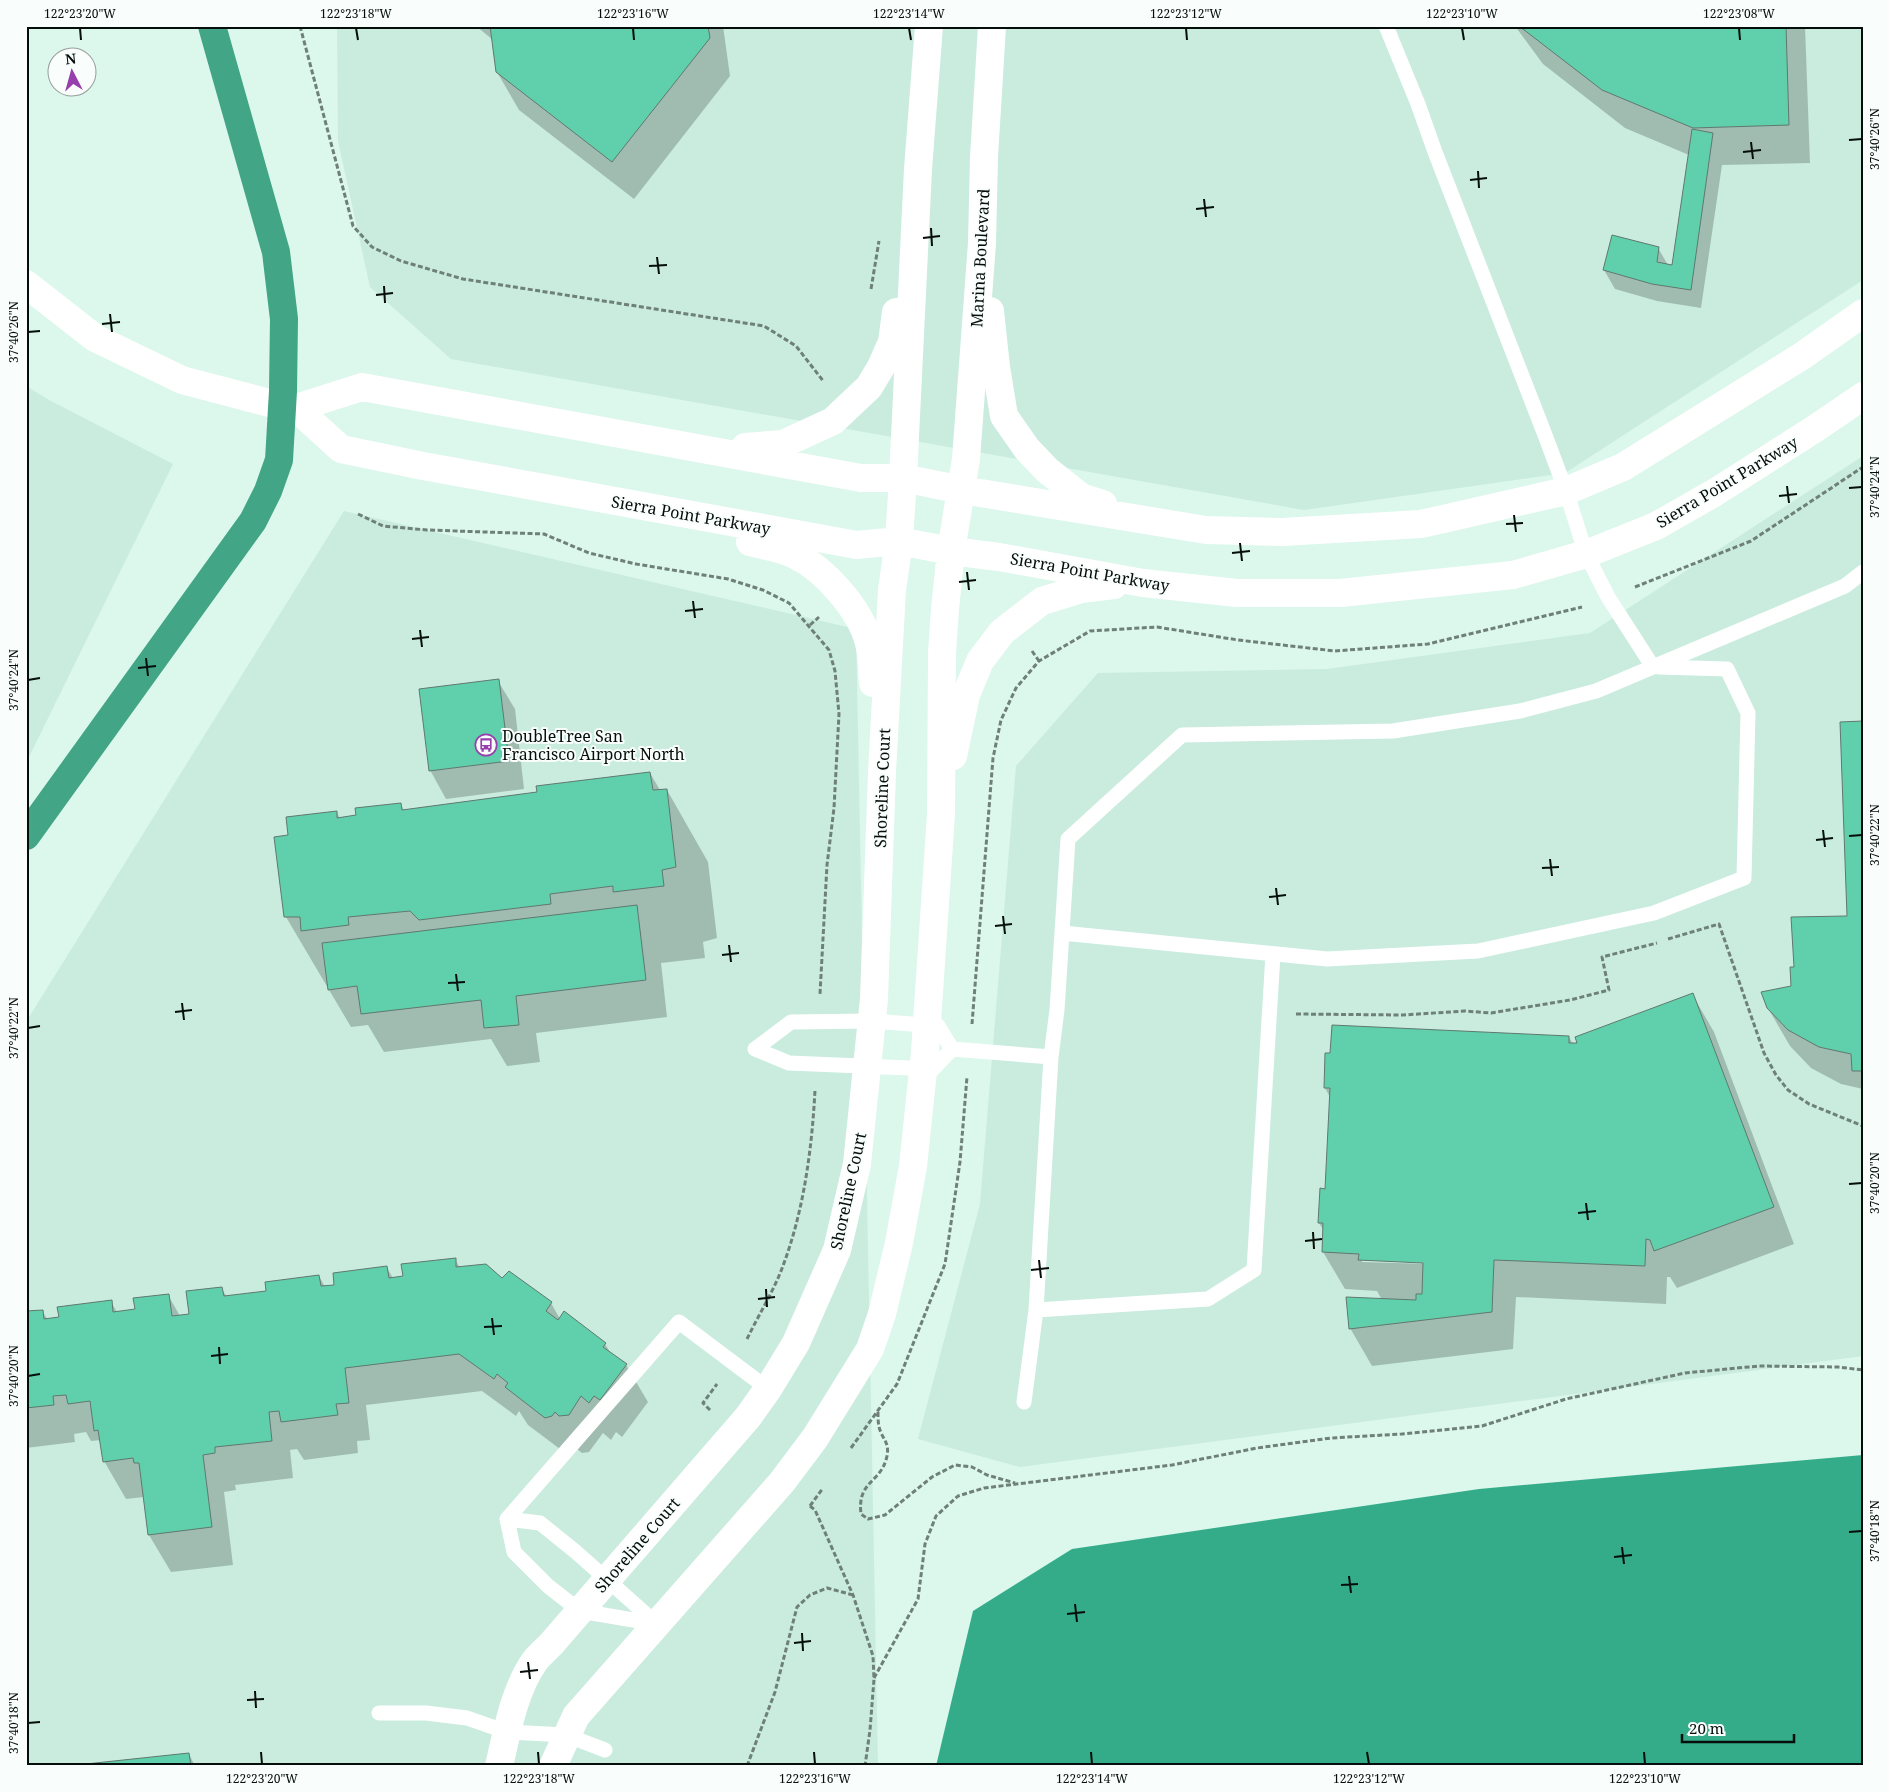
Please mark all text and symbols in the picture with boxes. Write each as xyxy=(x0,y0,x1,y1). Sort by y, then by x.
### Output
text: 122°23'20"W xyxy=(44,5,116,22)
text: 122°23'18"W xyxy=(320,5,392,22)
text: 122°23'16"W xyxy=(597,5,669,22)
text: 122°23'14"W xyxy=(873,5,945,22)
text: 122°23'12"W xyxy=(1150,5,1222,22)
text: 122°23'10"W xyxy=(1426,5,1498,22)
text: 122°23'08"W xyxy=(1703,5,1775,22)
north arrow xyxy=(48,48,98,98)
text: N xyxy=(64,49,77,69)
text: 37°40'26"N xyxy=(1866,108,1883,170)
street label: Marina Boulevard xyxy=(965,188,995,328)
text: 37°40'26"N xyxy=(5,301,22,363)
street label: Sierra Point Parkway xyxy=(1652,430,1803,533)
text: 37°40'24"N xyxy=(1866,456,1883,518)
street label: Sierra Point Parkway xyxy=(610,490,773,540)
street label: Sierra Point Parkway xyxy=(1009,547,1172,597)
text: 37°40'24"N xyxy=(5,649,22,711)
place label: DoubleTree San Francisco Airport North xyxy=(502,725,685,765)
street label: Shoreline Court xyxy=(869,727,895,848)
bus stop icon: DoubleTree San Francisco Airport North xyxy=(474,733,498,757)
text: 37°40'22"N xyxy=(1866,804,1883,866)
text: 37°40'22"N xyxy=(5,997,22,1059)
street label: Shoreline Court xyxy=(825,1130,871,1252)
text: 37°40'20"N xyxy=(1866,1152,1883,1214)
text: 37°40'20"N xyxy=(5,1345,22,1407)
street label: Shoreline Court xyxy=(589,1492,685,1597)
text: 37°40'18"N xyxy=(1866,1500,1883,1562)
text: 37°40'18"N xyxy=(5,1692,22,1754)
scale bar xyxy=(1682,1712,1794,1744)
text: 20 m xyxy=(1689,1718,1724,1738)
text: 122°23'20"W xyxy=(226,1770,298,1787)
text: 122°23'18"W xyxy=(503,1770,575,1787)
text: 122°23'16"W xyxy=(779,1770,851,1787)
text: 122°23'14"W xyxy=(1056,1770,1128,1787)
text: 122°23'12"W xyxy=(1333,1770,1405,1787)
text: 122°23'10"W xyxy=(1609,1770,1681,1787)

